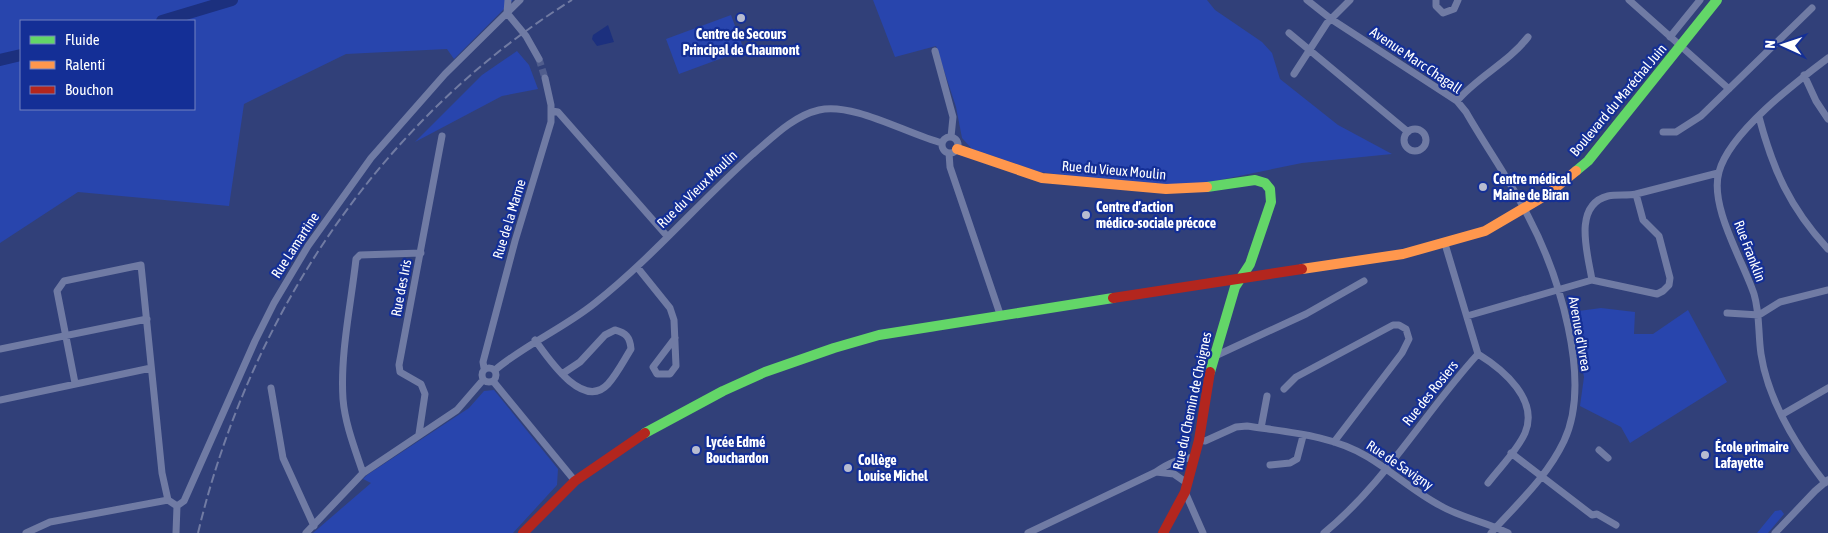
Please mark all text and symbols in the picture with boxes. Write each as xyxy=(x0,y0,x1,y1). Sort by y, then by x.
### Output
marker: Centre de Secours Principal de Chaumont xyxy=(735,12,747,24)
legend xyxy=(20,20,195,110)
north arrow xyxy=(1758,20,1808,70)
street label: Avenue Marc Chagall xyxy=(1367,23,1465,97)
place label: Centre de Secours Principal de Chaumont xyxy=(683,26,799,58)
text: Fluide xyxy=(65,31,100,48)
text: N xyxy=(1762,40,1778,49)
street label: Boulevard du Maréchal Juin xyxy=(1566,41,1670,159)
text: Ralenti xyxy=(65,56,105,73)
text: Bouchon xyxy=(65,81,114,98)
street label: Rue du Vieux Moulin xyxy=(654,147,740,231)
street label: Rue du Vieux Moulin xyxy=(1061,157,1167,183)
place label: Centre médical Maine de Biran xyxy=(1493,171,1571,203)
street label: Rue de la Marne xyxy=(489,177,529,261)
marker: Centre médical Maine de Biran xyxy=(1477,181,1489,193)
place label: Centre d’action médico-sociale précoce xyxy=(1096,199,1216,231)
street label: Rue Lamartine xyxy=(268,209,322,281)
marker: Centre d’action médico-sociale précoce xyxy=(1080,209,1092,221)
street label: Rue Franklin xyxy=(1731,218,1769,284)
street label: Rue des Iris xyxy=(388,258,414,318)
street label: Avenue d'Ivrea xyxy=(1566,295,1594,373)
street label: Rue du Chemin de Choignes xyxy=(1170,330,1214,471)
street label: Rue des Rosiers xyxy=(1399,357,1461,429)
place label: Lycée Edmé Bouchardon xyxy=(706,434,769,466)
street label: Rue de Savigny xyxy=(1364,437,1437,493)
place label: École primaire Lafayette xyxy=(1715,439,1789,471)
marker: Lycée Edmé Bouchardon xyxy=(690,444,702,456)
marker: École primaire Lafayette xyxy=(1699,449,1711,461)
place label: Collège Louise Michel xyxy=(858,452,928,484)
marker: Collège Louise Michel xyxy=(842,462,854,474)

